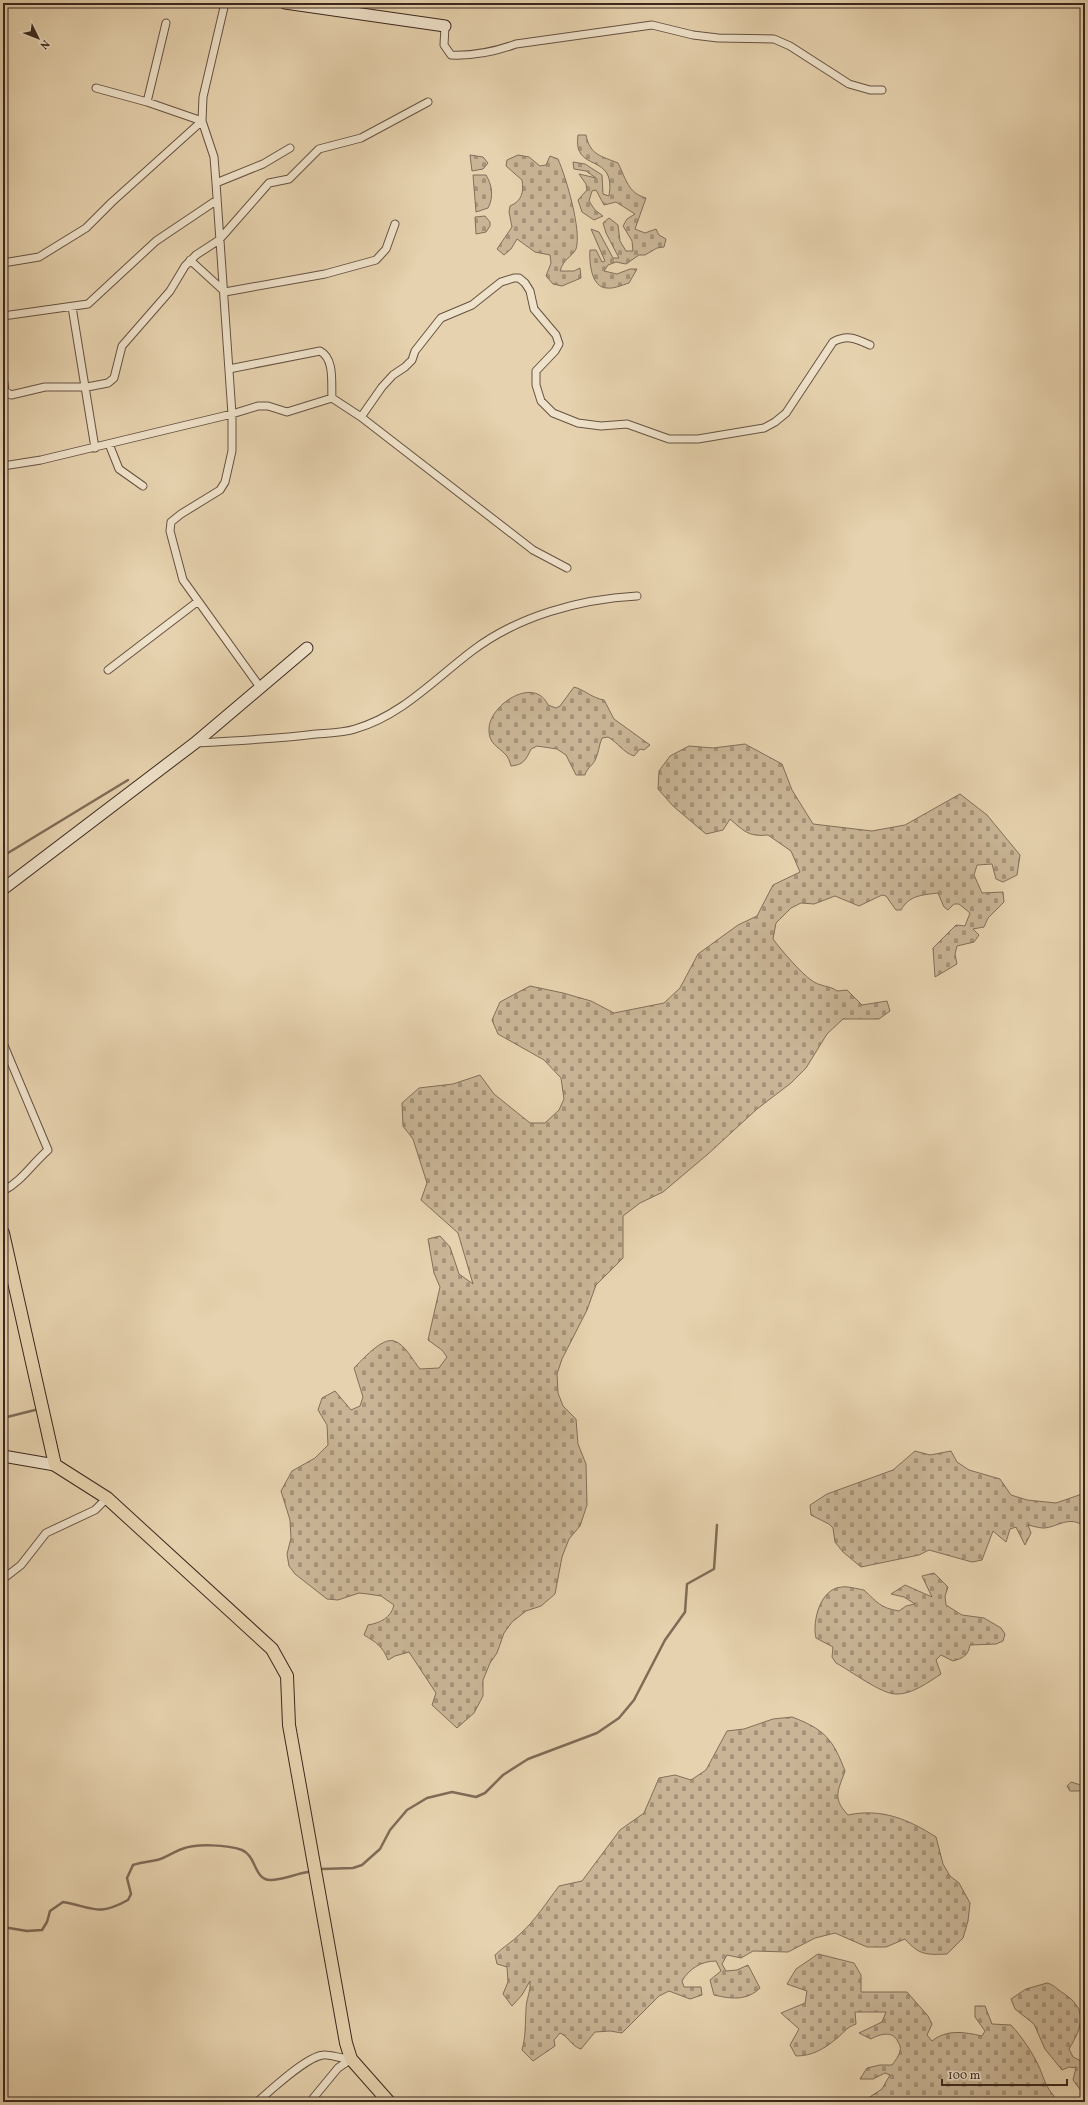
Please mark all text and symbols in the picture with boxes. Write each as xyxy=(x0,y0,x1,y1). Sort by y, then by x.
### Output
north arrow xyxy=(18,18,58,58)
text: N xyxy=(36,36,52,52)
scale bar xyxy=(942,2061,1067,2087)
text: 100 m xyxy=(948,2068,981,2084)

